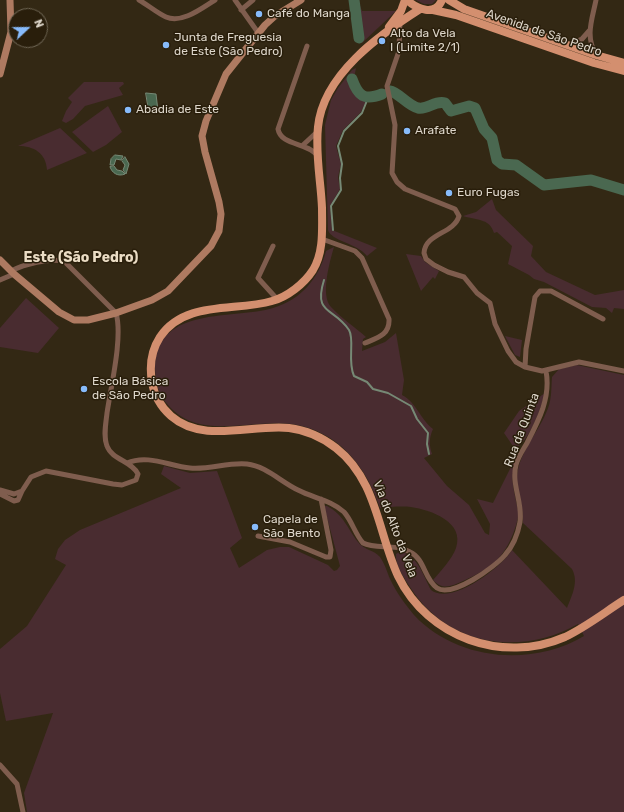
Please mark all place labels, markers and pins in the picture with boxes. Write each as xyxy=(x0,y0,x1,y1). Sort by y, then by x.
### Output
place label: Café do Manga xyxy=(267,7,350,21)
marker: Café do Manga xyxy=(254,9,264,19)
place label: Alto da Vela I (Limite 2/1) xyxy=(390,27,460,55)
place label: Junta de Freguesia de Este (São Pedro) xyxy=(174,31,283,59)
marker: Alto da Vela I (Limite 2/1) xyxy=(377,36,387,46)
marker: Junta de Freguesia de Este (São Pedro) xyxy=(161,40,171,50)
place label: Abadia de Este xyxy=(136,103,219,117)
marker: Abadia de Este xyxy=(123,105,133,115)
place label: Arafate xyxy=(415,124,457,138)
marker: Arafate xyxy=(402,126,412,136)
place label: Euro Fugas xyxy=(457,186,520,200)
marker: Euro Fugas xyxy=(444,188,454,198)
place label: Escola Básica de São Pedro xyxy=(92,375,168,403)
marker: Escola Básica de São Pedro xyxy=(79,384,89,394)
place label: Capela de São Bento xyxy=(263,513,320,541)
marker: Capela de São Bento xyxy=(250,522,260,532)

